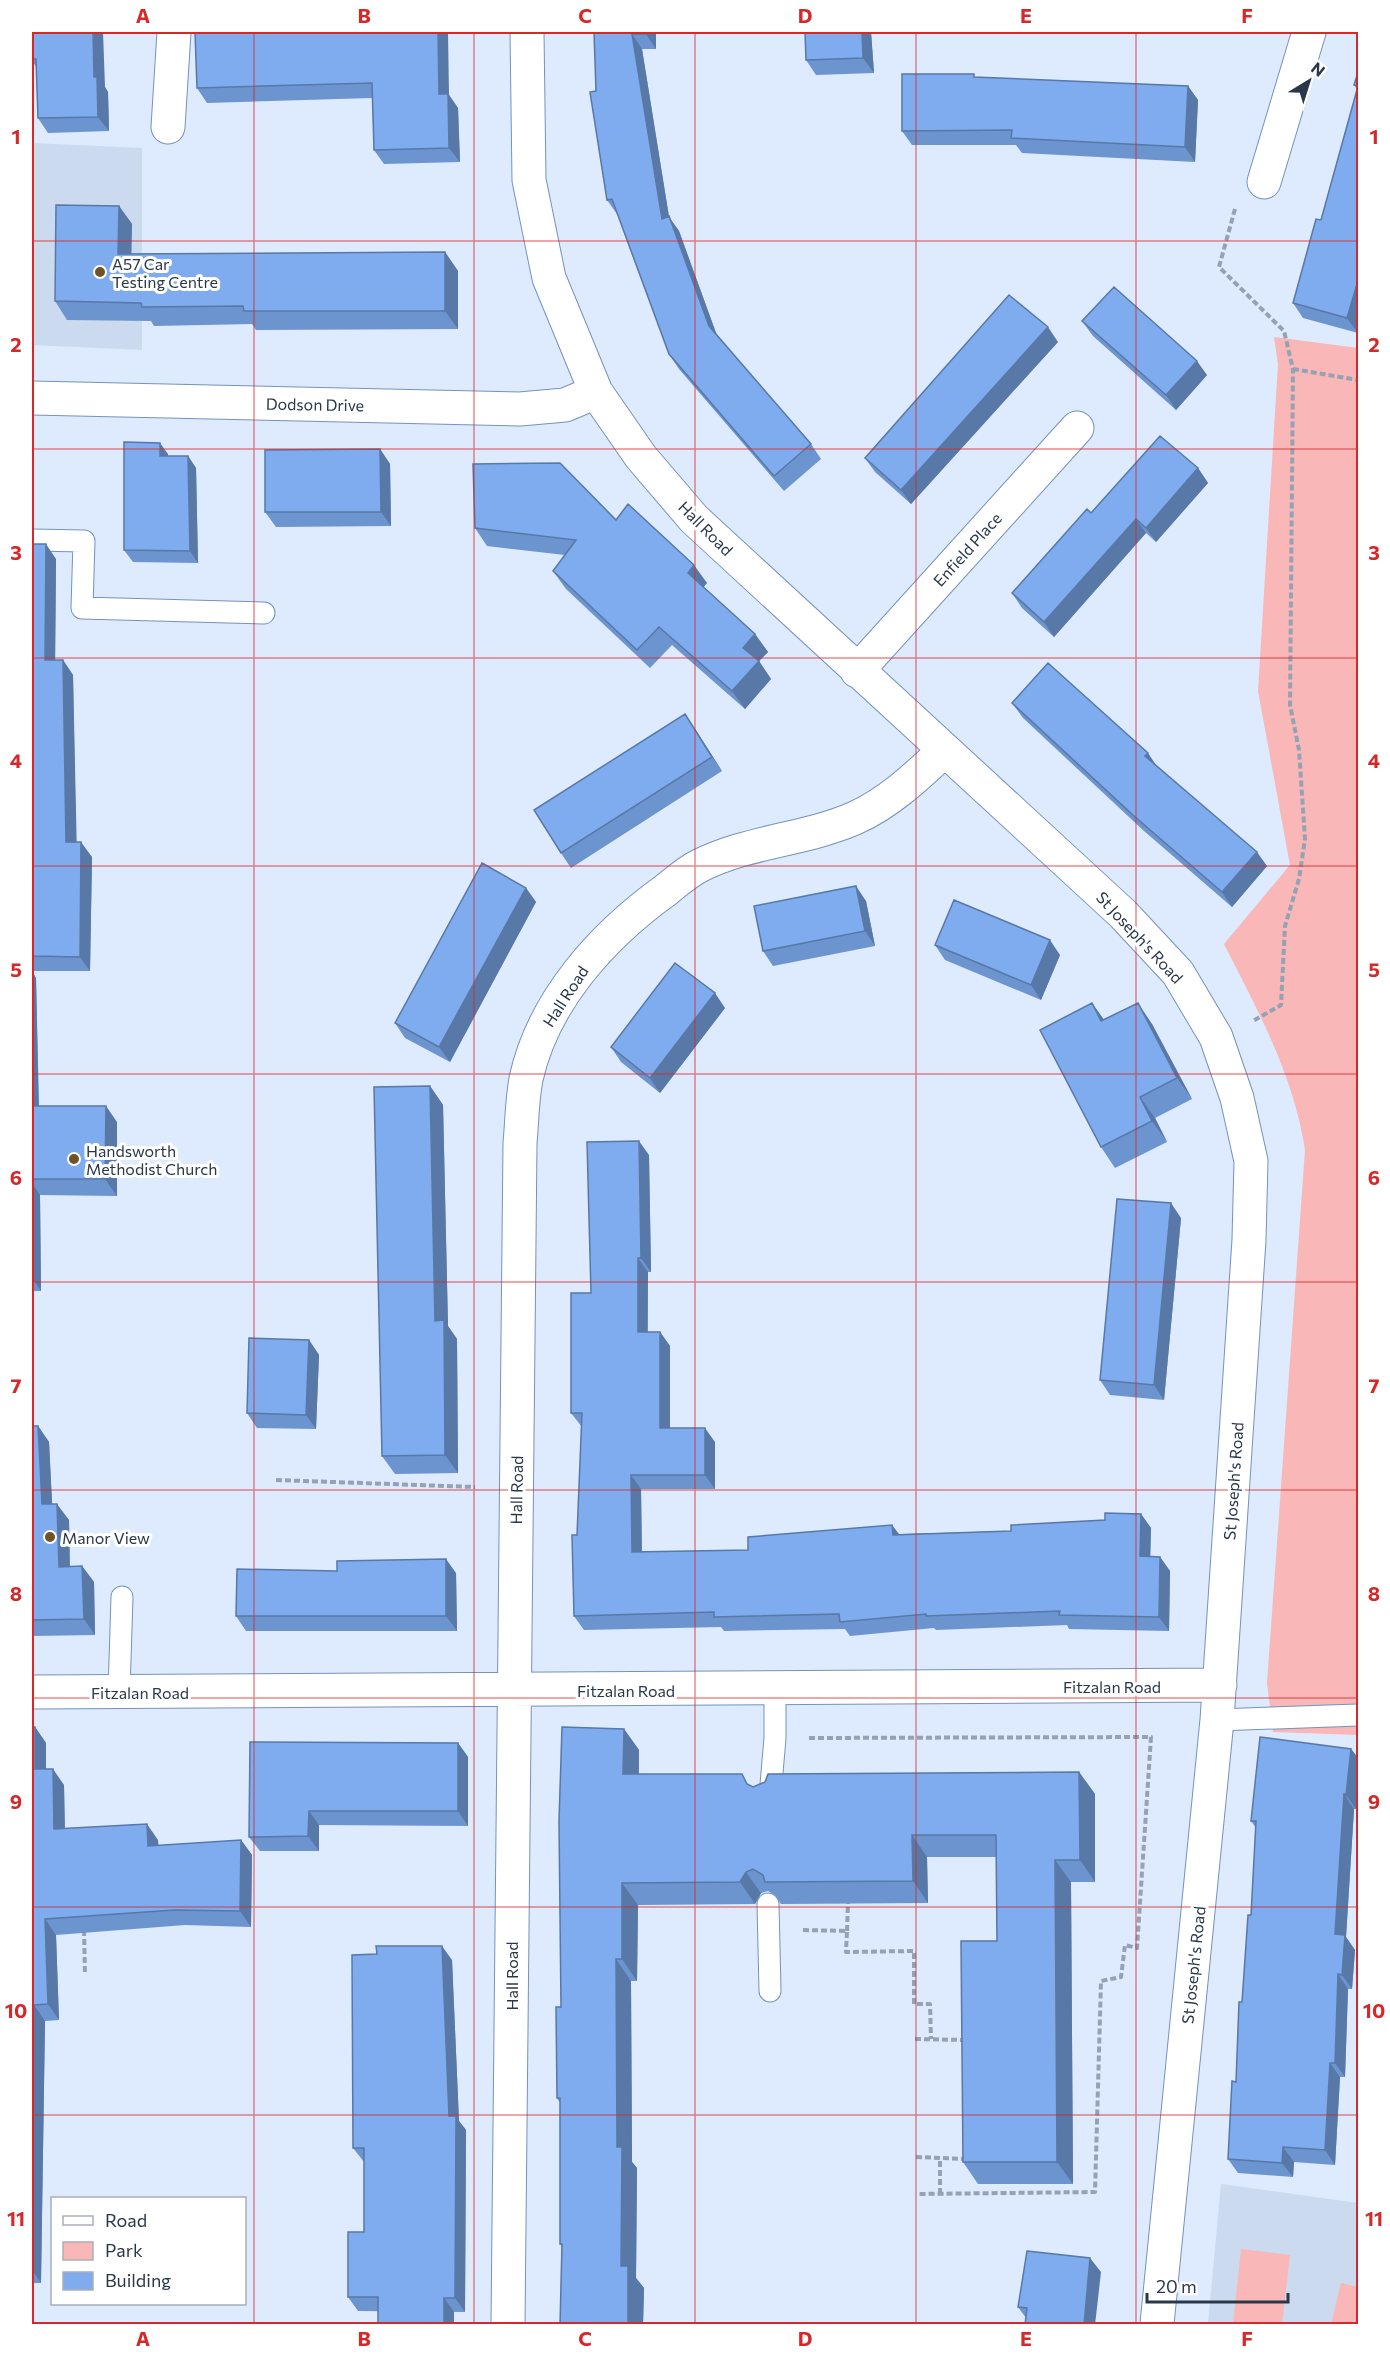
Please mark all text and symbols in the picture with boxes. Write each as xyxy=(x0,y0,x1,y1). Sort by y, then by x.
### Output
text: A xyxy=(136,3,150,27)
text: B xyxy=(357,3,371,27)
text: C xyxy=(578,3,592,27)
text: D xyxy=(798,3,812,27)
text: E xyxy=(1020,3,1032,27)
text: F xyxy=(1241,3,1253,27)
north arrow xyxy=(1279,51,1339,111)
text: N xyxy=(1308,58,1329,80)
text: 1 xyxy=(11,124,21,148)
text: 1 xyxy=(1369,124,1379,148)
place label: A57 Car Testing Centre xyxy=(112,254,218,291)
marker: A57 Car Testing Centre xyxy=(93,265,107,279)
text: 2 xyxy=(10,332,22,356)
text: 2 xyxy=(1368,332,1380,356)
street label: Dodson Drive xyxy=(266,394,364,414)
street label: Hall Road xyxy=(675,497,737,559)
street label: Enfield Place xyxy=(929,508,1005,590)
text: 3 xyxy=(10,540,22,564)
text: 3 xyxy=(1368,540,1380,564)
text: 4 xyxy=(10,748,22,772)
text: 4 xyxy=(1368,748,1380,772)
street label: St Joseph's Road xyxy=(1093,887,1187,987)
text: 5 xyxy=(10,957,22,981)
text: 5 xyxy=(1368,957,1380,981)
street label: Hall Road xyxy=(538,962,592,1030)
place label: Handsworth Methodist Church xyxy=(86,1141,217,1178)
marker: Handsworth Methodist Church xyxy=(67,1152,81,1166)
text: 6 xyxy=(10,1165,22,1189)
text: 6 xyxy=(1368,1165,1380,1189)
text: 7 xyxy=(11,1373,22,1397)
text: 7 xyxy=(1369,1373,1380,1397)
street label: St Joseph's Road xyxy=(1219,1421,1247,1541)
street label: Hall Road xyxy=(506,1455,526,1525)
place label: Manor View xyxy=(62,1528,150,1547)
marker: Manor View xyxy=(43,1530,57,1544)
text: 8 xyxy=(10,1581,22,1605)
text: 8 xyxy=(1368,1581,1380,1605)
street label: Fitzalan Road xyxy=(1063,1677,1161,1696)
street label: Fitzalan Road xyxy=(577,1681,675,1700)
street label: Fitzalan Road xyxy=(91,1683,189,1702)
text: 9 xyxy=(10,1789,22,1813)
text: 9 xyxy=(1368,1789,1380,1813)
street label: St Joseph's Road xyxy=(1177,1905,1209,2025)
street label: Hall Road xyxy=(502,1942,521,2010)
text: 10 xyxy=(5,1998,27,2022)
text: 10 xyxy=(1363,1998,1385,2022)
legend xyxy=(51,2197,246,2305)
text: 11 xyxy=(7,2206,25,2230)
text: 11 xyxy=(1365,2206,1383,2230)
text: Road xyxy=(105,2209,147,2231)
text: Park xyxy=(105,2239,143,2261)
scale bar xyxy=(1147,2266,1288,2304)
text: Building xyxy=(105,2269,171,2291)
text: 20 m xyxy=(1156,2275,1197,2297)
text: A xyxy=(136,2326,150,2350)
text: B xyxy=(357,2326,371,2350)
text: C xyxy=(578,2326,592,2350)
text: D xyxy=(798,2326,812,2350)
text: E xyxy=(1020,2326,1032,2350)
text: F xyxy=(1241,2326,1253,2350)

